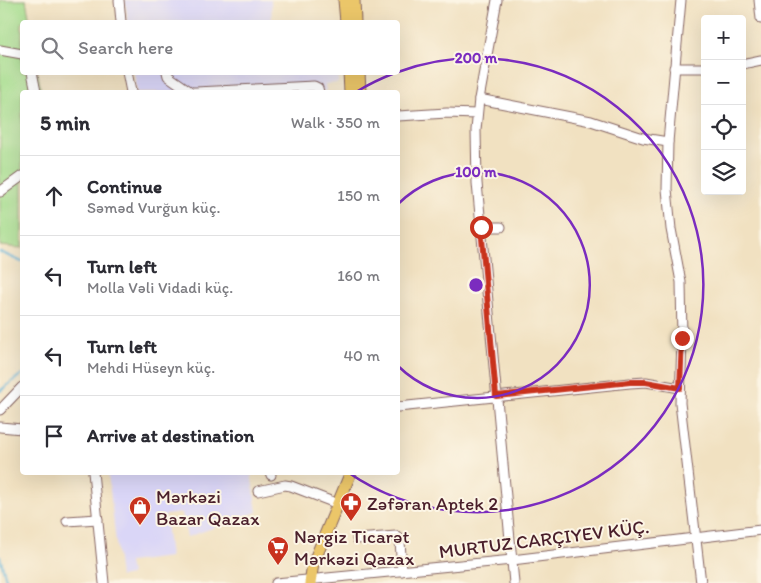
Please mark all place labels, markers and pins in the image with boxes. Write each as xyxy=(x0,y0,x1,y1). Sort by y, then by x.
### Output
centre of rings xyxy=(467,276,485,294)
place label: Mərkəzi Bazar Qazax xyxy=(156,485,260,530)
pharmacy icon: Zəfəran Aptek 2 xyxy=(339,491,363,522)
place label: Zəfəran Aptek 2 xyxy=(367,492,498,515)
shop icon: Mərkəzi Bazar Qazax xyxy=(128,495,152,526)
place label: Nərgiz Ticarət Mərkəzi Qazax xyxy=(294,525,415,570)
supermarket icon: Nərgiz Ticarət Mərkəzi Qazax xyxy=(266,535,290,566)

